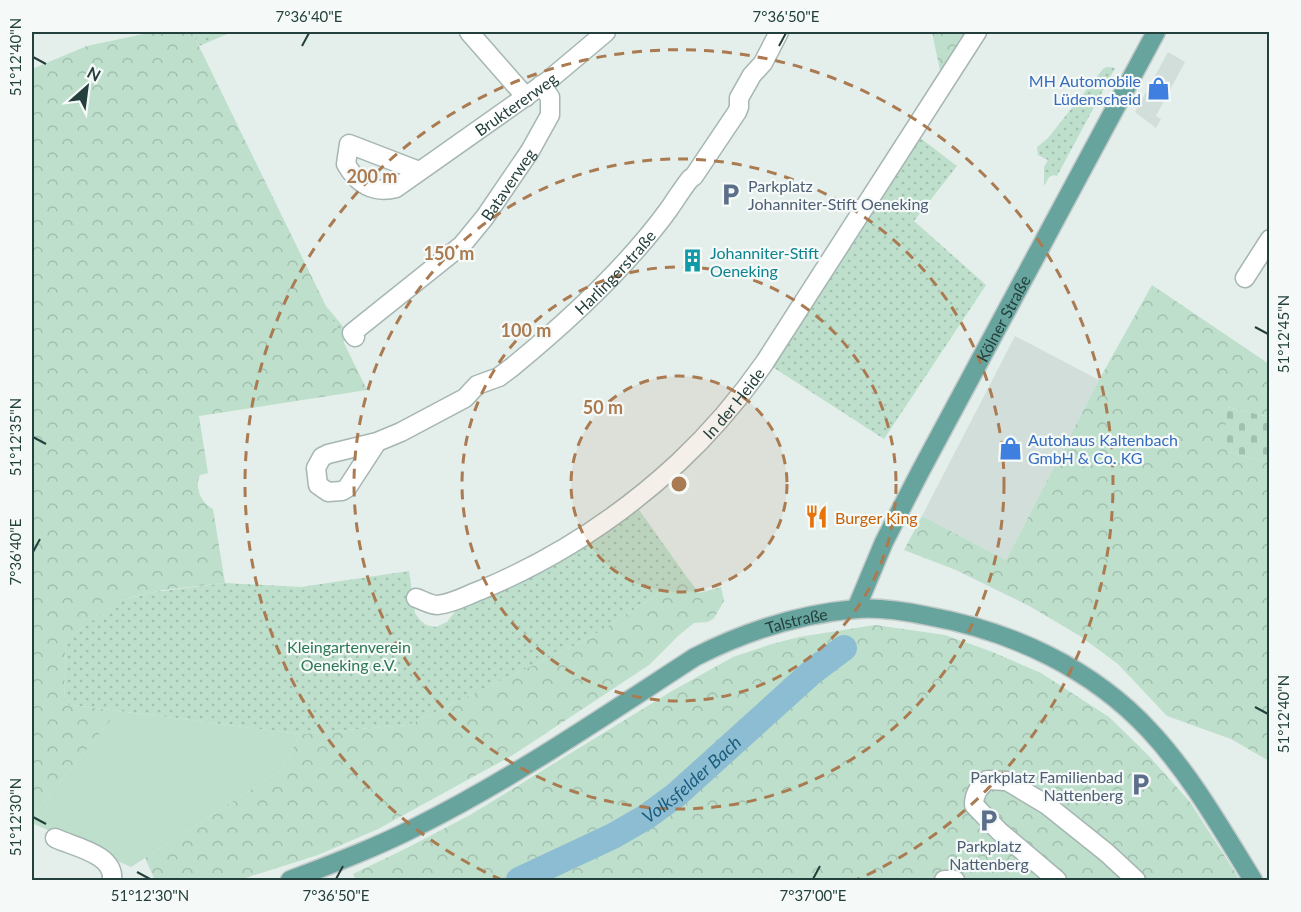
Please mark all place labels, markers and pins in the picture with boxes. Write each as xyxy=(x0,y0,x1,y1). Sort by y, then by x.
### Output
place label: MH Automobile Lüdenscheid xyxy=(1029,71,1141,108)
shop icon: MH Automobile Lüdenscheid xyxy=(1146,76,1172,102)
place label: Parkplatz Johanniter-Stift Oeneking xyxy=(748,176,929,213)
parking icon: Parkplatz Johanniter-Stift Oeneking xyxy=(717,181,743,207)
place label: Johanniter-Stift Oeneking xyxy=(710,243,819,280)
building icon: Johanniter-Stift Oeneking xyxy=(679,248,705,274)
place label: Autohaus Kaltenbach GmbH & Co. KG xyxy=(1028,430,1178,467)
shop icon: Autohaus Kaltenbach GmbH & Co. KG xyxy=(997,435,1023,461)
centre of rings xyxy=(669,474,689,494)
restaurant icon: Burger King xyxy=(804,504,830,530)
place label: Burger King xyxy=(835,508,918,527)
place label: Parkplatz Familienbad Nattenberg xyxy=(970,767,1123,804)
parking icon: Parkplatz Familienbad Nattenberg xyxy=(1128,772,1154,798)
parking icon: Parkplatz Nattenberg xyxy=(976,807,1002,833)
place label: Parkplatz Nattenberg xyxy=(949,836,1029,873)

